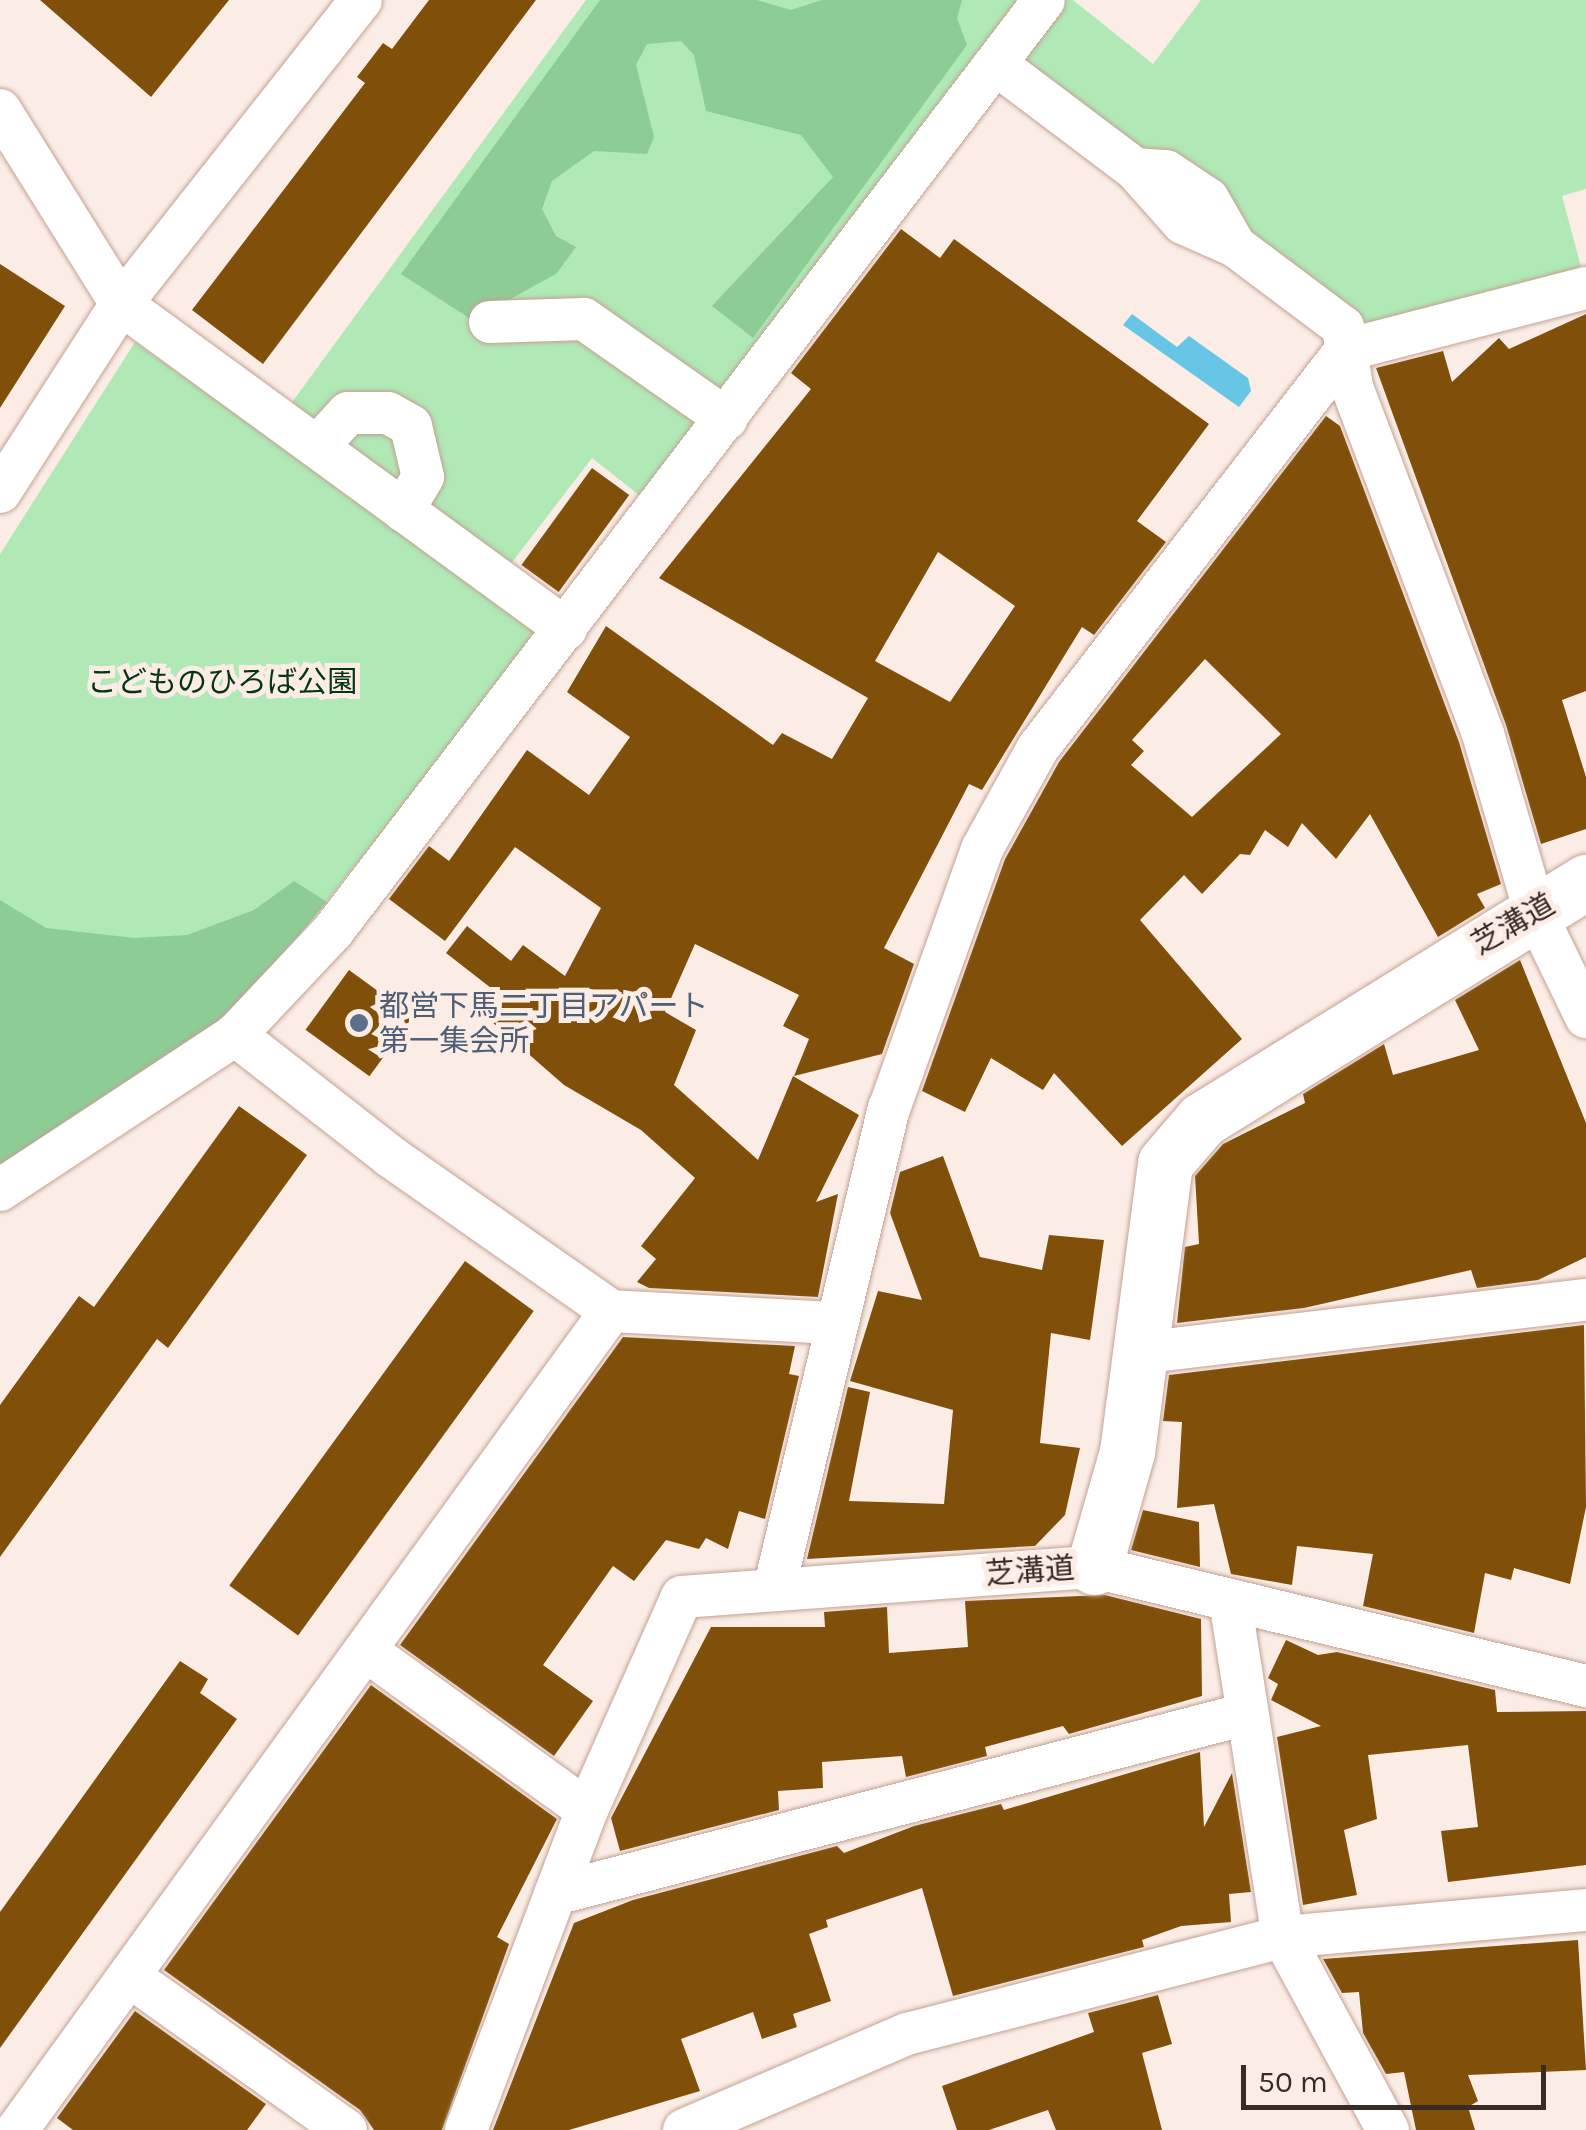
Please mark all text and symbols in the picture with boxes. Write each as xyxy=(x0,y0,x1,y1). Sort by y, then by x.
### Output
park label: こどものひろば公園 xyxy=(87,664,357,700)
street label: 芝溝道 xyxy=(1465,886,1561,962)
place label: 都営下馬二丁目アパート 第一集会所 xyxy=(379,988,709,1058)
marker: 都営下馬二丁目アパート 第一集会所 xyxy=(348,1012,370,1034)
street label: 芝溝道 xyxy=(984,1550,1076,1592)
scale bar xyxy=(1246,2045,1551,2107)
text: 50 m xyxy=(1258,2064,1328,2100)

